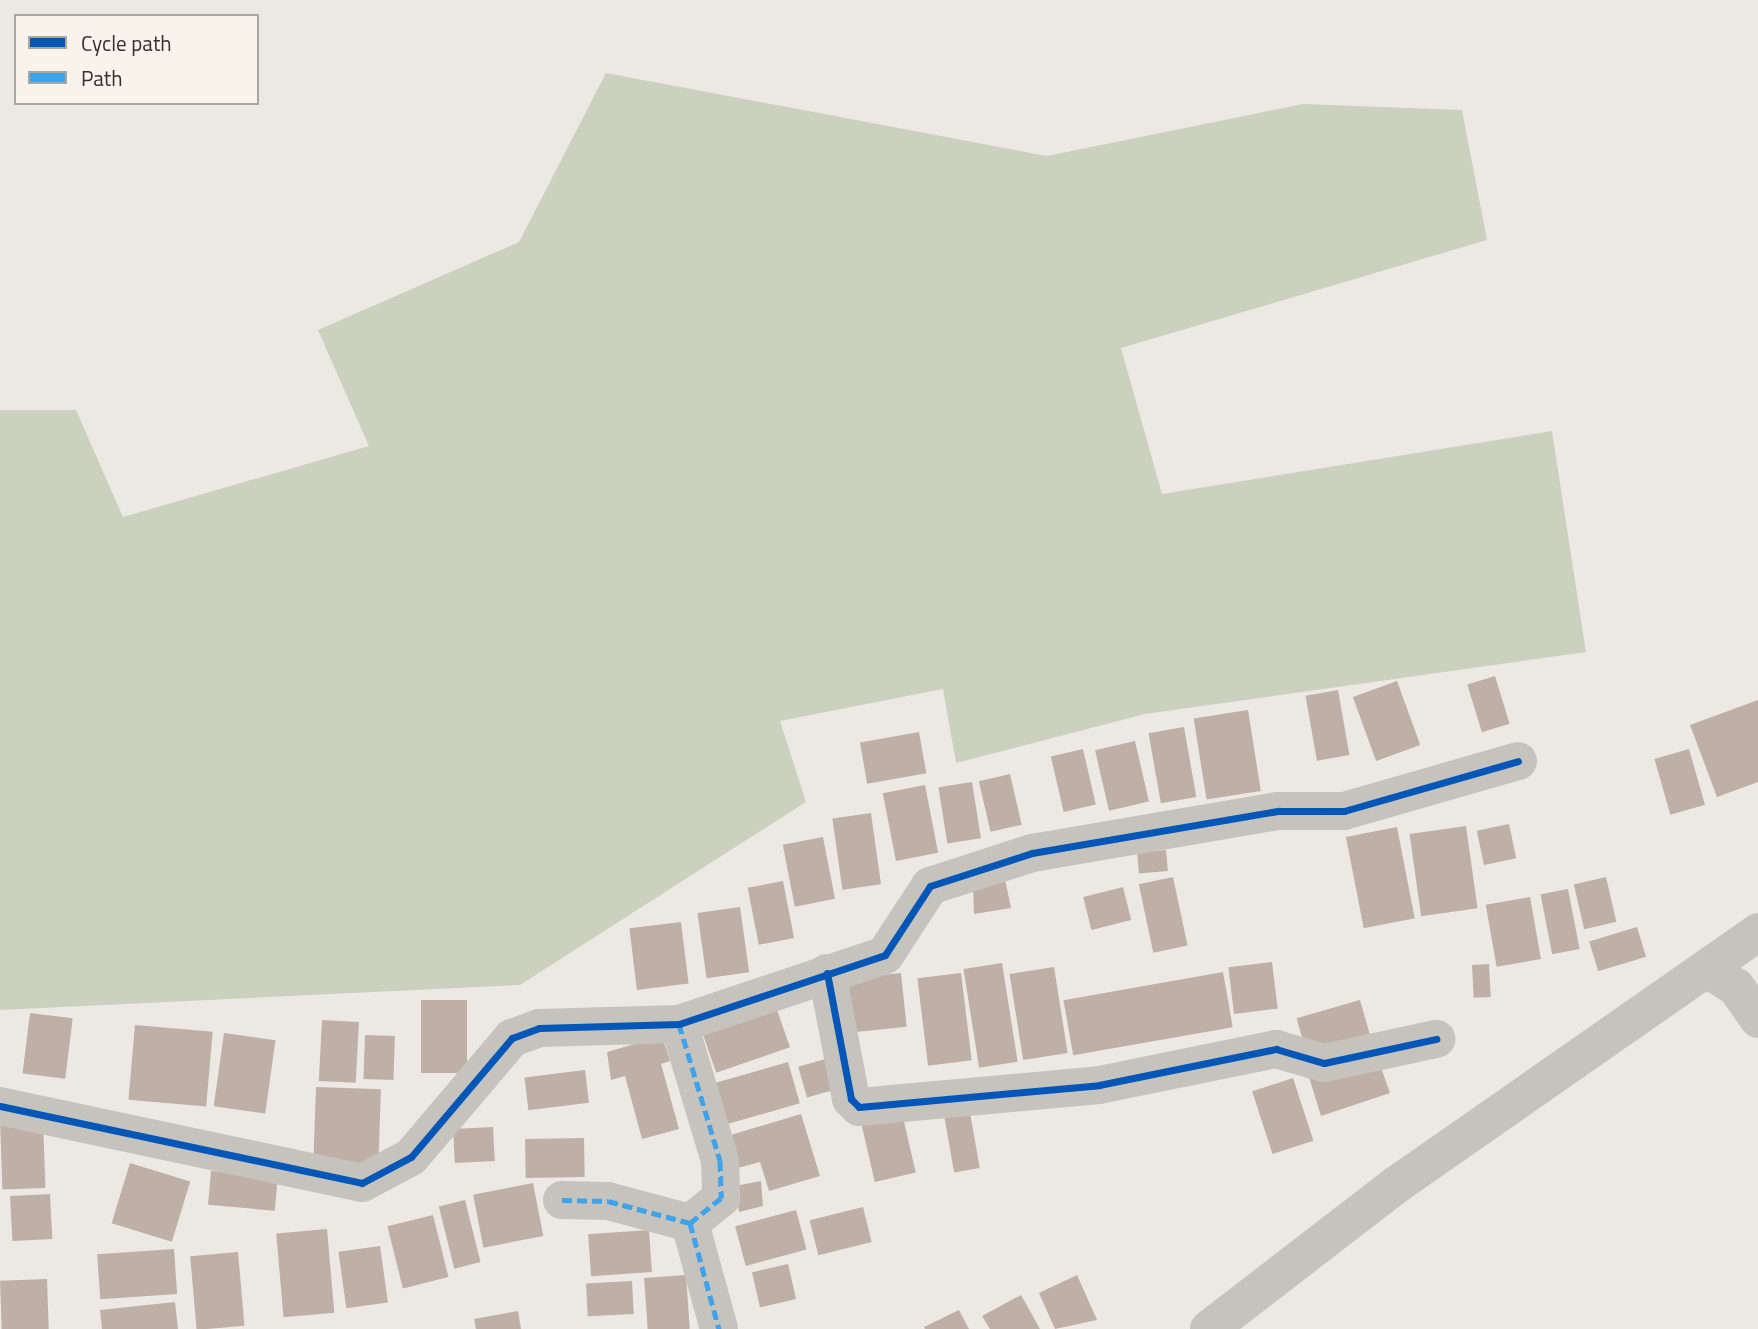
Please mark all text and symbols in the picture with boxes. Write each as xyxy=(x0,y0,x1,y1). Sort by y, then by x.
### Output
legend xyxy=(14,14,259,105)
text: Cycle path xyxy=(81,27,172,59)
text: Path xyxy=(81,62,123,94)

